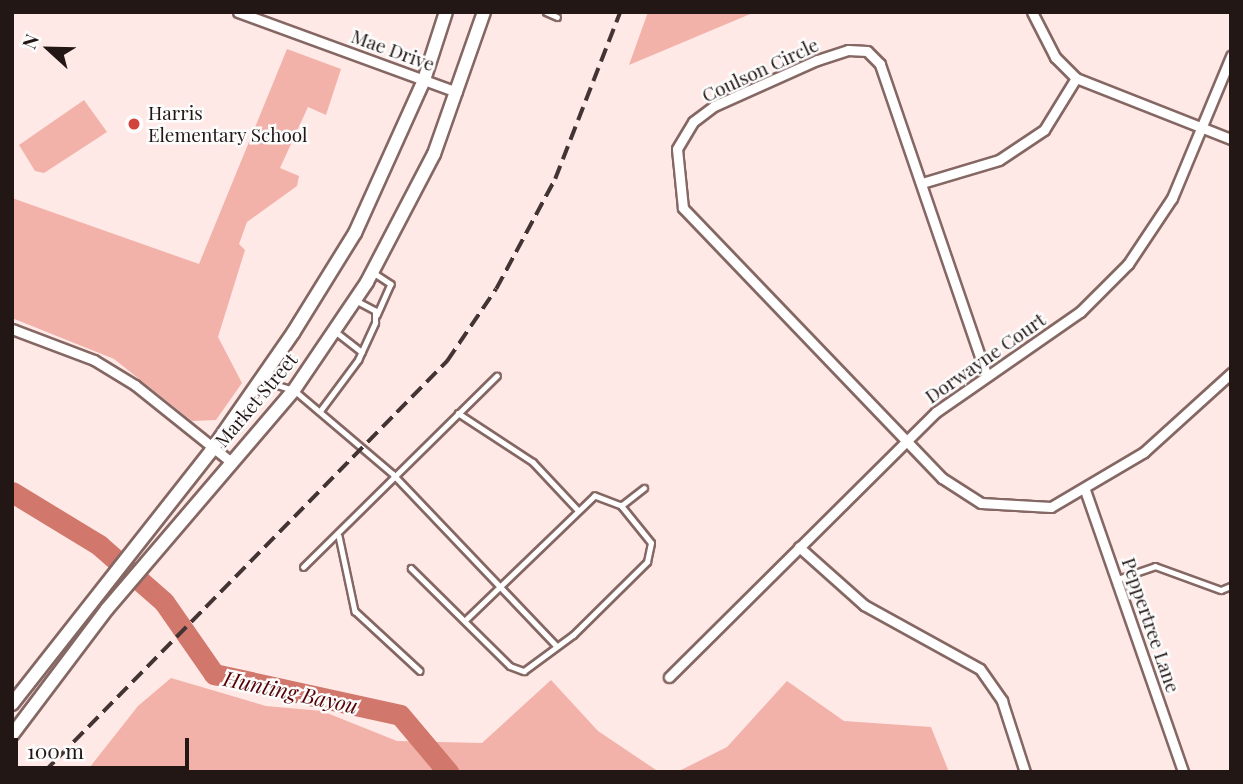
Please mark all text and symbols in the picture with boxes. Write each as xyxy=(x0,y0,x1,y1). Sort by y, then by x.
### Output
north arrow xyxy=(14,14,84,84)
street label: Mae Drive xyxy=(348,24,438,76)
text: N xyxy=(15,30,44,52)
street label: Coulson Circle xyxy=(698,33,822,107)
place label: Harris Elementary School xyxy=(148,102,308,146)
marker: Harris Elementary School xyxy=(126,116,142,132)
street label: Dorwayne Court xyxy=(921,308,1049,408)
street label: Market Street xyxy=(210,348,302,452)
street label: Peppertree Lane xyxy=(1117,555,1185,695)
water label: Hunting Bayou xyxy=(222,664,360,718)
scale bar xyxy=(18,724,192,768)
text: 100 m xyxy=(27,736,84,764)

